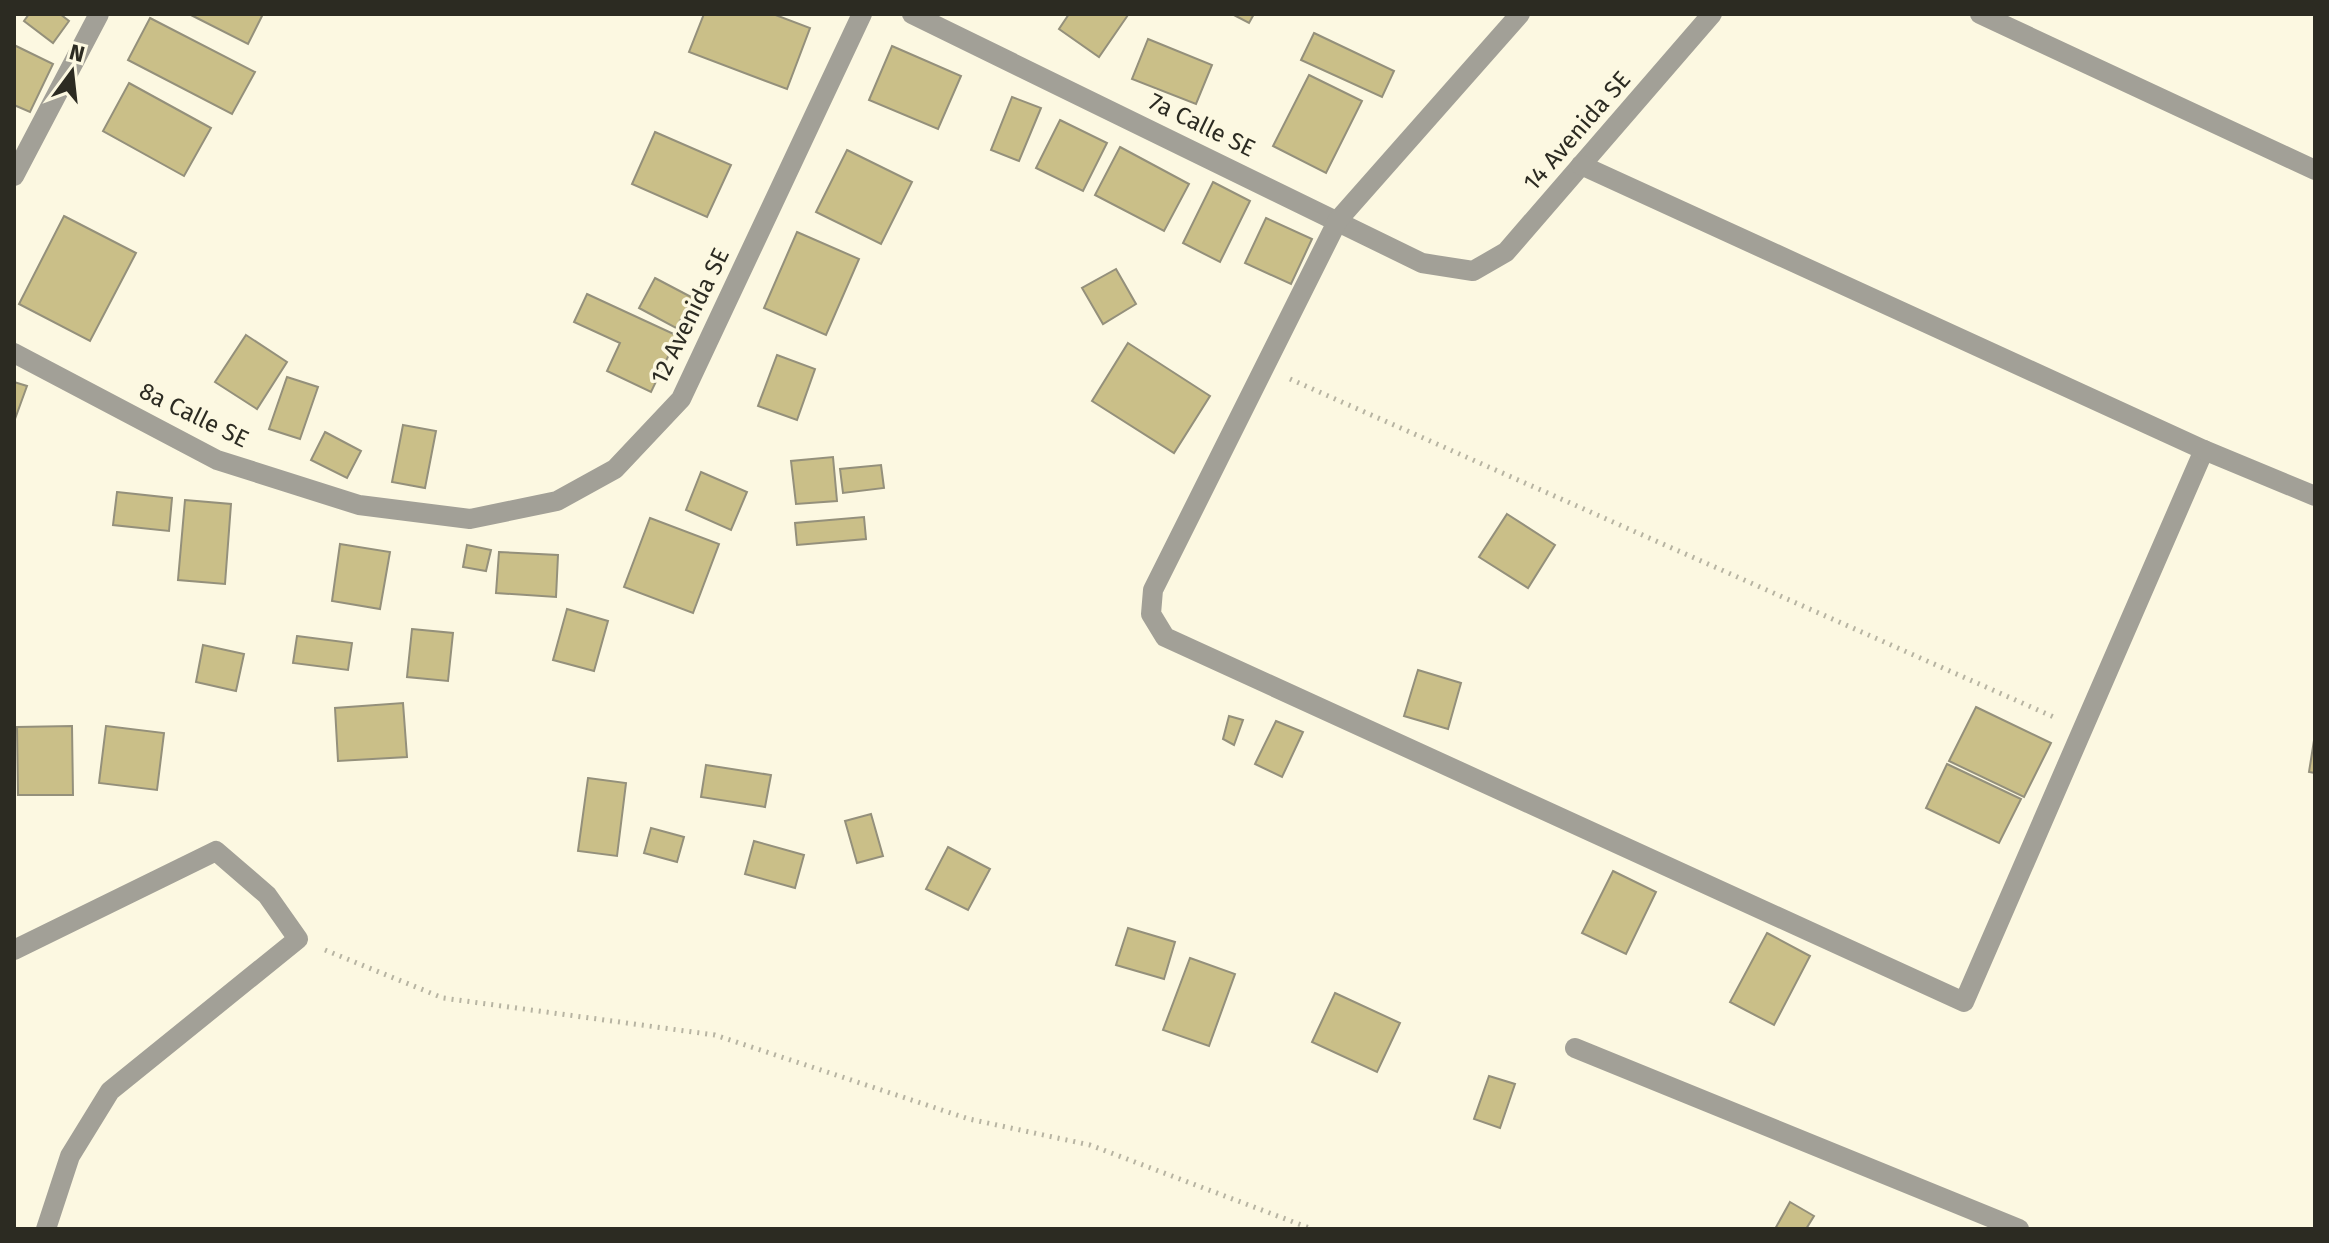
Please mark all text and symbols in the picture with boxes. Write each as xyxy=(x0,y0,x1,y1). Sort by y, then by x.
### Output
north arrow xyxy=(32,32,112,112)
text: N xyxy=(67,38,88,68)
street label: 14 Avenida SE xyxy=(1518,66,1636,196)
street label: 7a Calle SE xyxy=(1144,87,1260,163)
street label: 12 Avenida SE xyxy=(645,243,735,389)
street label: 8a Calle SE xyxy=(135,377,253,453)

